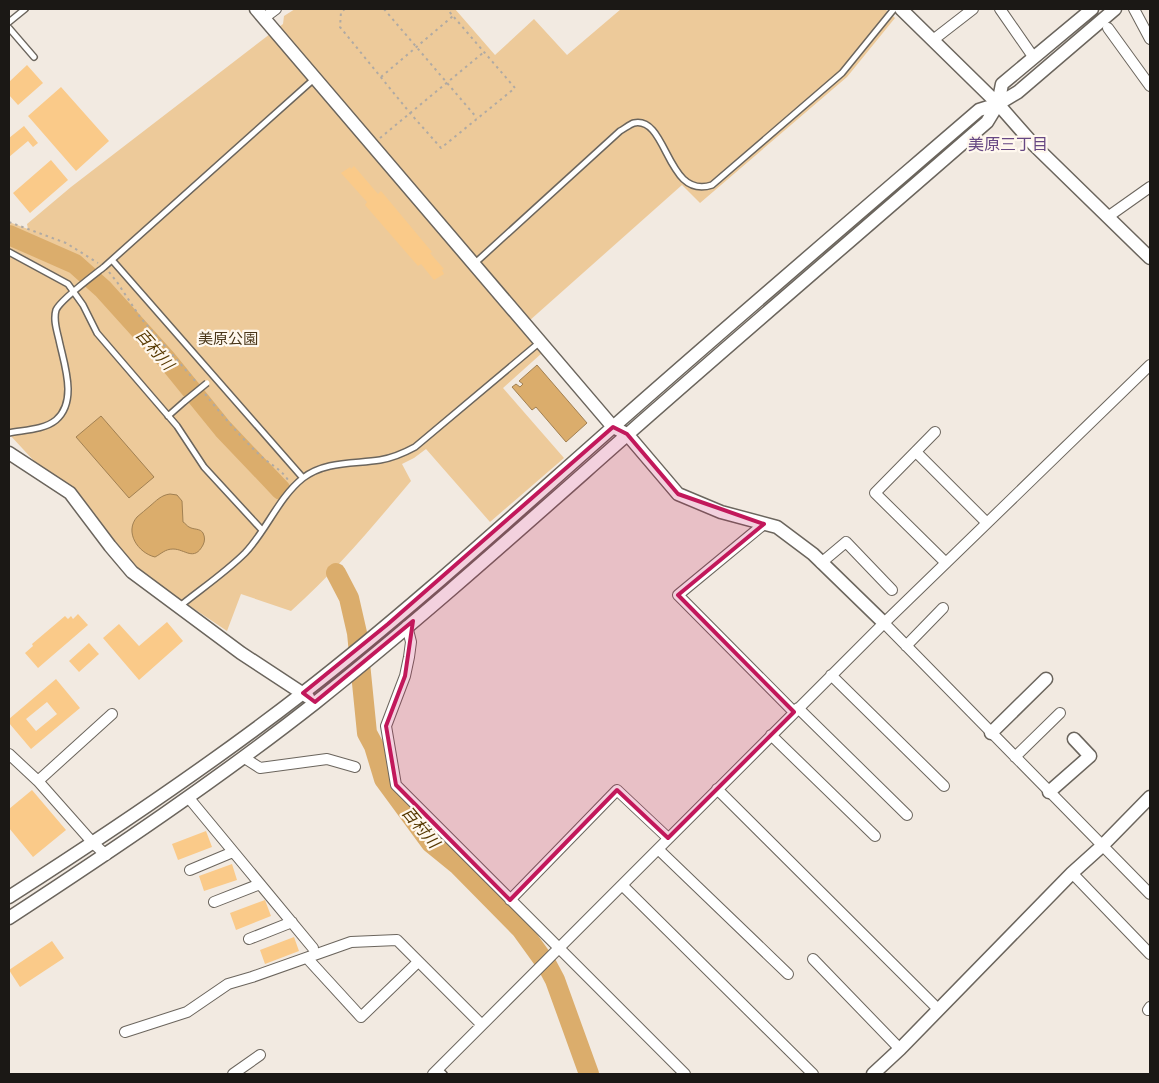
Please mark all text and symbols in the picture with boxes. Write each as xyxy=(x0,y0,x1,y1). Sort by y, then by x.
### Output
district label: 美原三丁目 xyxy=(968,135,1048,153)
water label: 百村川 xyxy=(132,325,179,375)
park label: 美原公園 xyxy=(198,330,258,347)
water label: 百村川 xyxy=(399,803,445,853)

